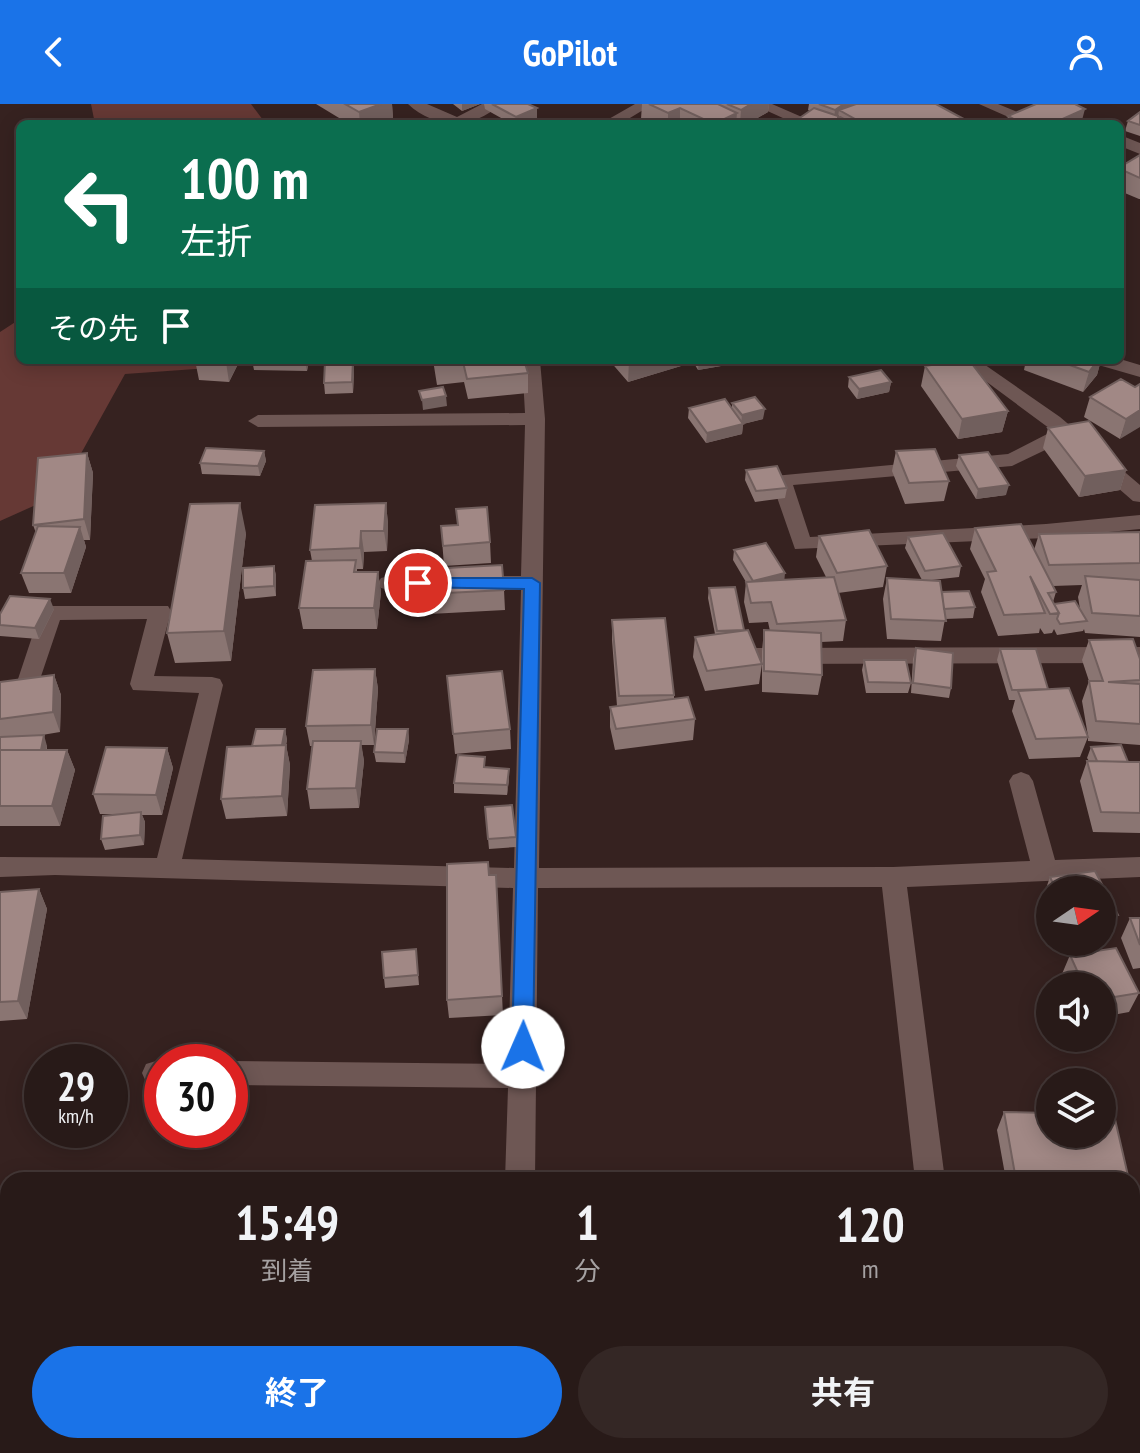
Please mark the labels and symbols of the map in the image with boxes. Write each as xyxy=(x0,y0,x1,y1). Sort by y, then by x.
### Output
pin xyxy=(384,549,452,617)
north arrow xyxy=(1036,876,1116,956)
position arrow xyxy=(481,1005,565,1089)
speed limit sign: 30 xyxy=(144,1044,248,1148)

